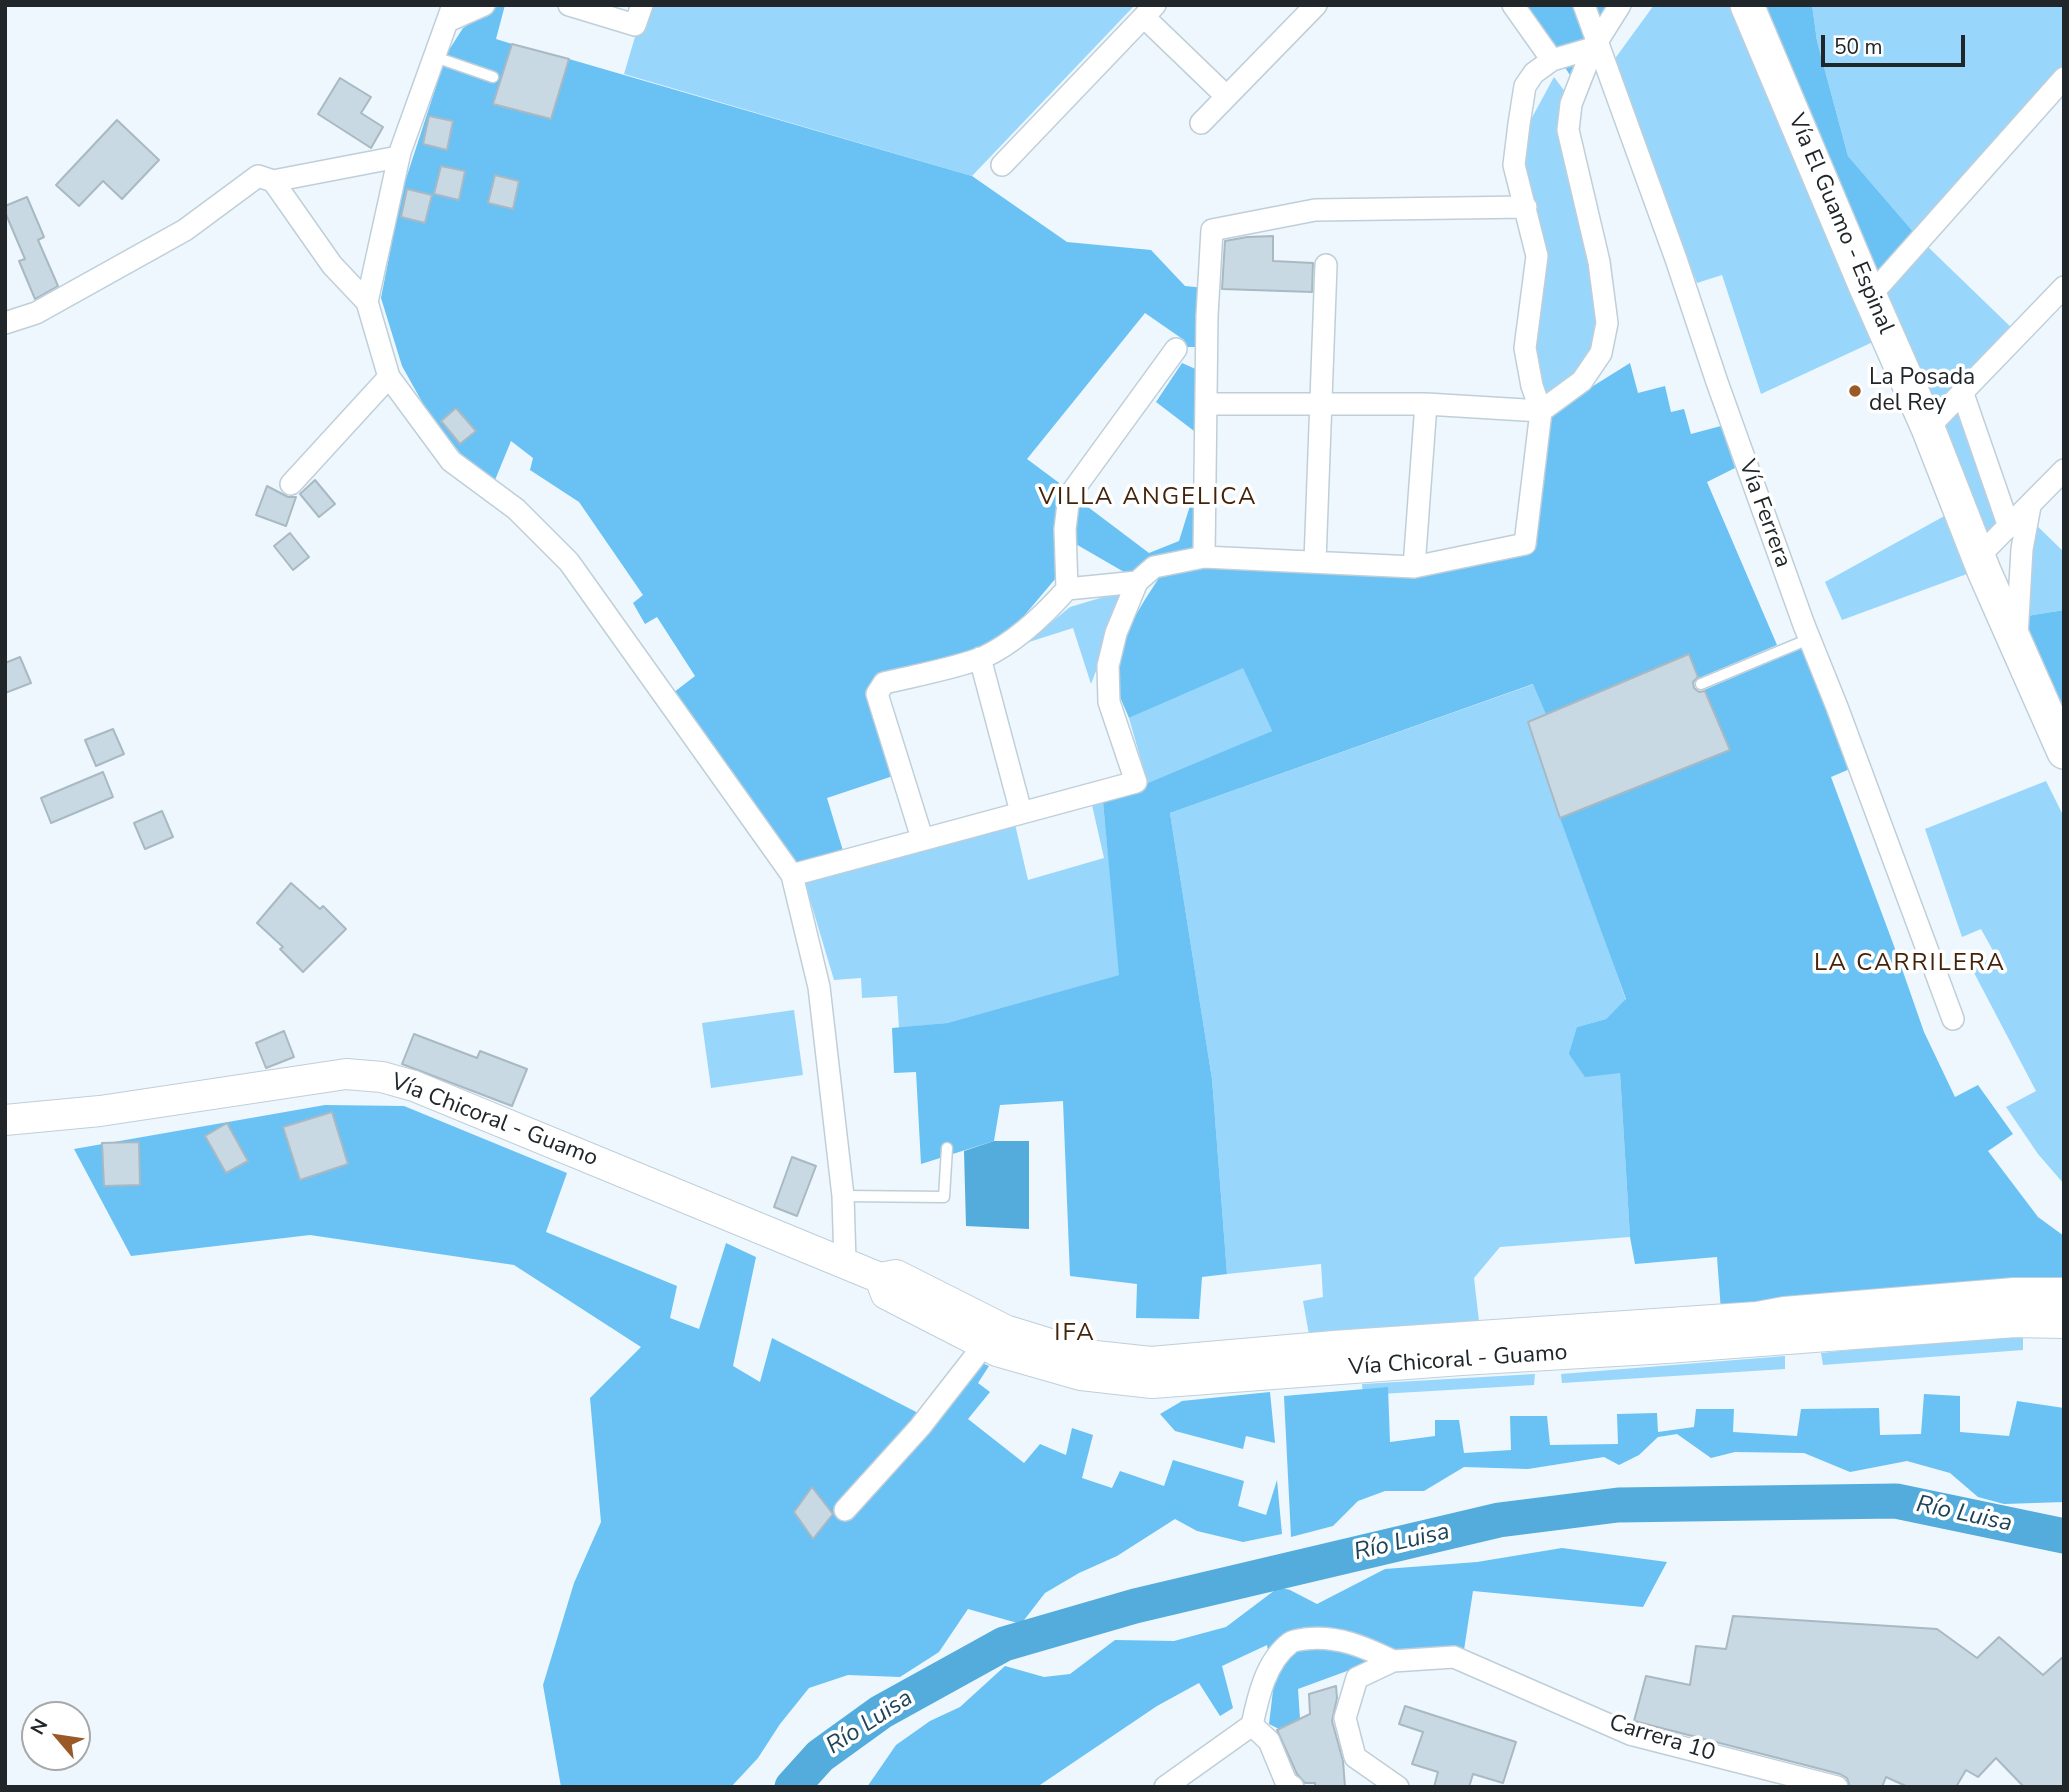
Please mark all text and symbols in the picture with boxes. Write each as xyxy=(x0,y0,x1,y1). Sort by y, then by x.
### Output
scale bar xyxy=(1824,21,1968,65)
text: 50 m xyxy=(1834,33,1883,61)
street label: Vía El Guamo - Espinal xyxy=(1781,110,1899,338)
place label: La Posada del Rey xyxy=(1869,364,1975,418)
marker: La Posada del Rey xyxy=(1847,383,1863,399)
street label: Vía Ferrera xyxy=(1732,456,1796,572)
district label: VILLA ANGELICA xyxy=(1040,484,1256,512)
district label: LA CARRILERA xyxy=(1816,950,2004,978)
street label: Vía Chicoral - Guamo xyxy=(387,1069,601,1173)
district label: IFA xyxy=(1055,1320,1095,1348)
street label: Vía Chicoral - Guamo xyxy=(1348,1340,1568,1382)
water label: Río Luisa xyxy=(1913,1491,2015,1539)
water label: Río Luisa xyxy=(1351,1518,1453,1568)
water label: Río Luisa xyxy=(821,1684,919,1762)
north arrow xyxy=(21,1701,91,1771)
street label: Carrera 10 xyxy=(1606,1710,1718,1768)
text: N xyxy=(25,1714,54,1739)

